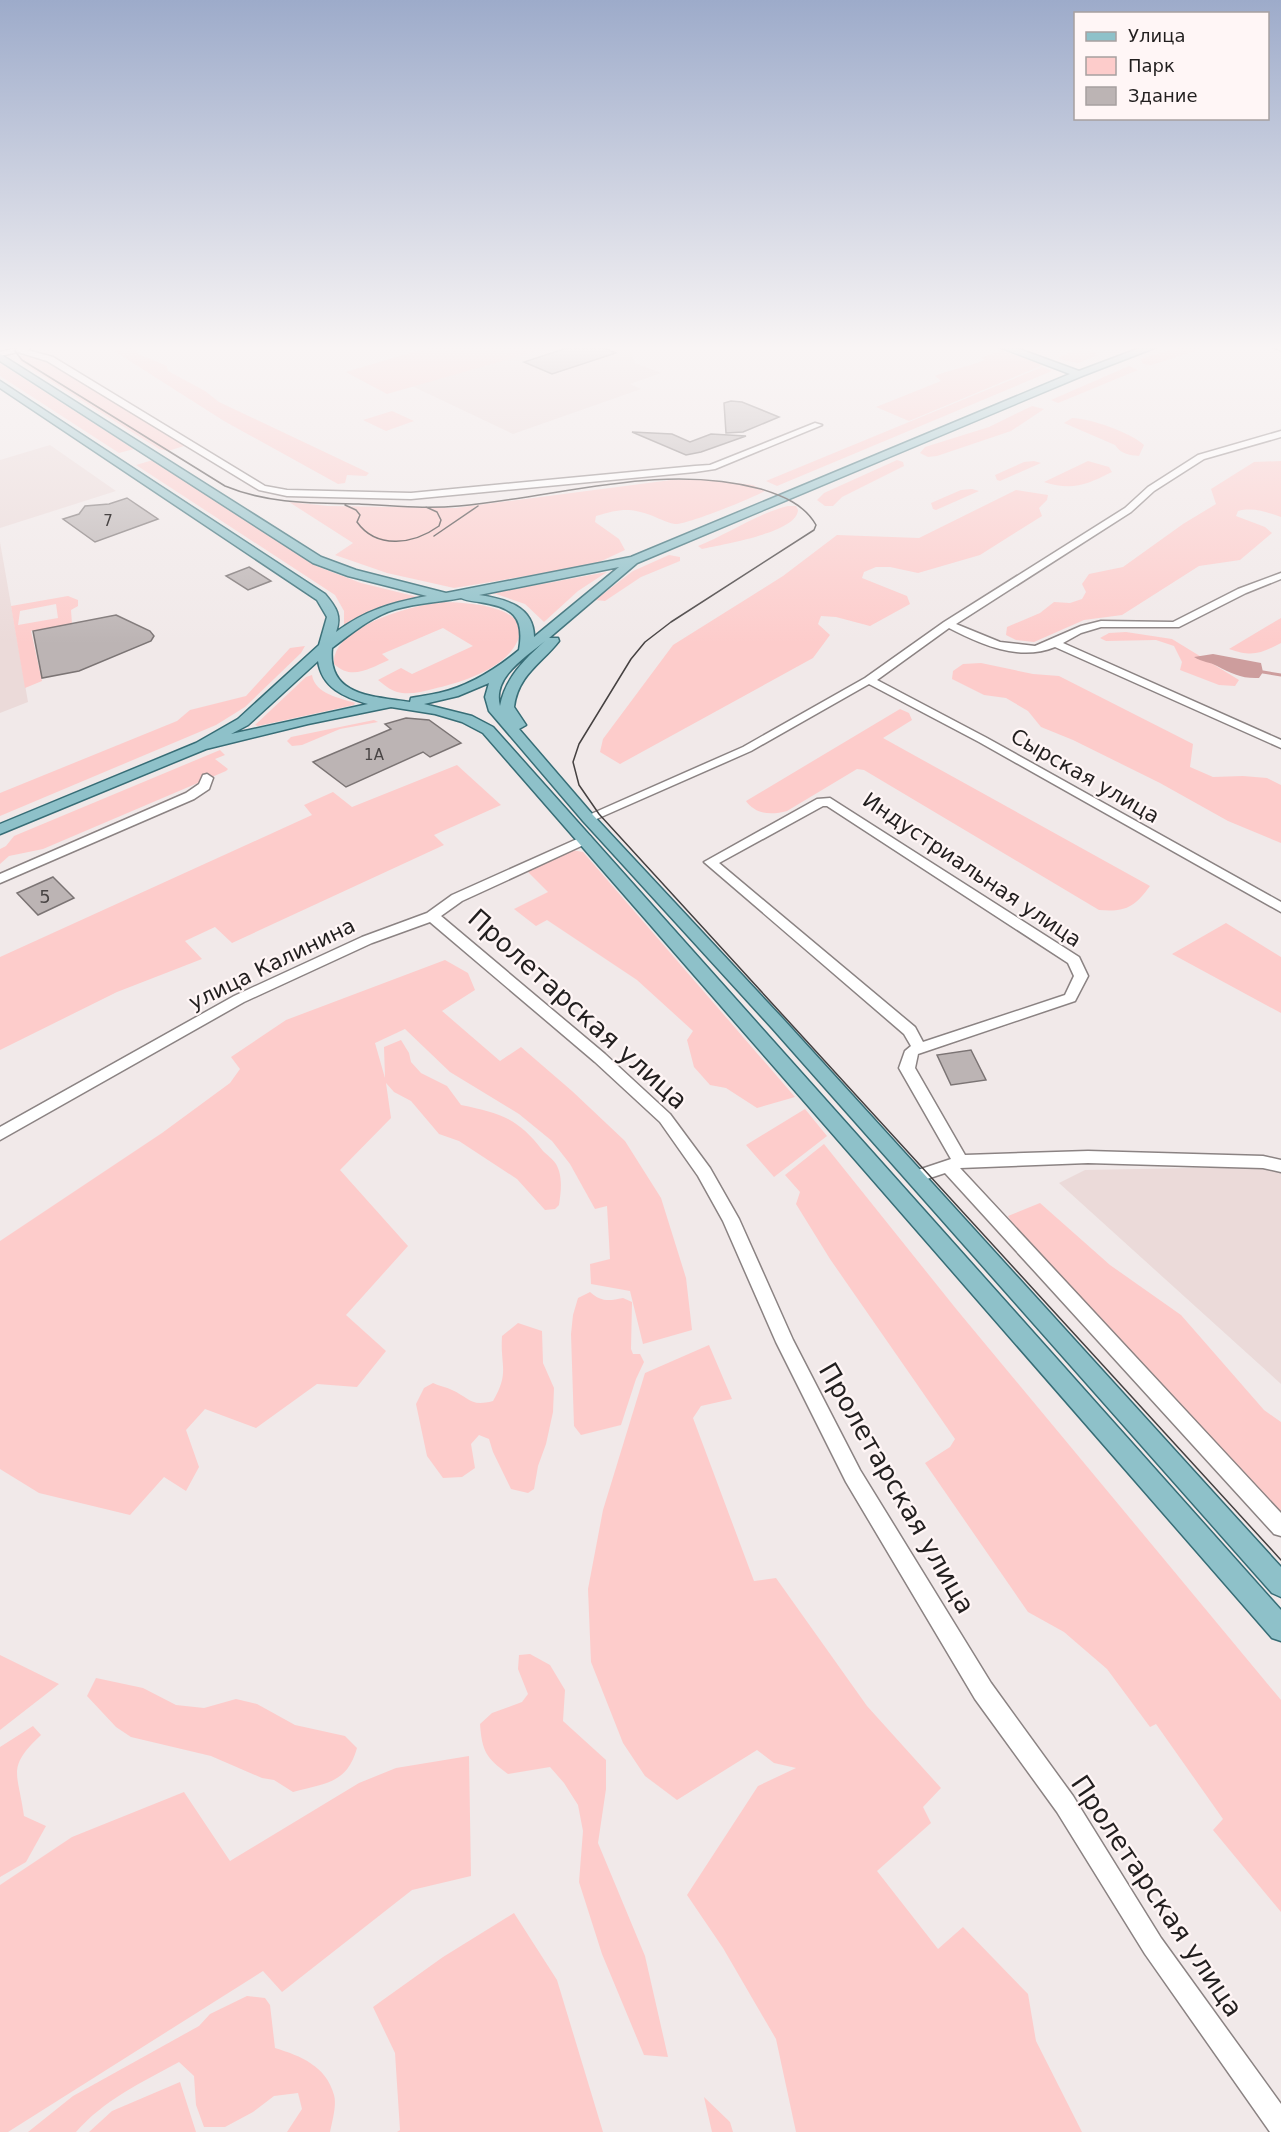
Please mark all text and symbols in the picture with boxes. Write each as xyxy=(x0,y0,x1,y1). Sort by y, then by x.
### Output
legend xyxy=(1074,12,1269,120)
text: Улица xyxy=(1128,25,1185,46)
text: Парк xyxy=(1128,55,1175,76)
text: Здание xyxy=(1128,85,1198,106)
house number: 7 xyxy=(103,512,113,530)
street label: Сырская улица xyxy=(1006,724,1164,828)
house number: 1А xyxy=(364,746,385,764)
street label: Индустриальная улица xyxy=(858,788,1086,952)
house number: 5 xyxy=(39,886,51,907)
street label: Пролетарская улица xyxy=(462,903,694,1115)
street label: улица Калинина xyxy=(185,913,359,1015)
street label: Пролетарская улица xyxy=(813,1357,981,1619)
street label: Пролетарская улица xyxy=(1065,1770,1249,2022)

